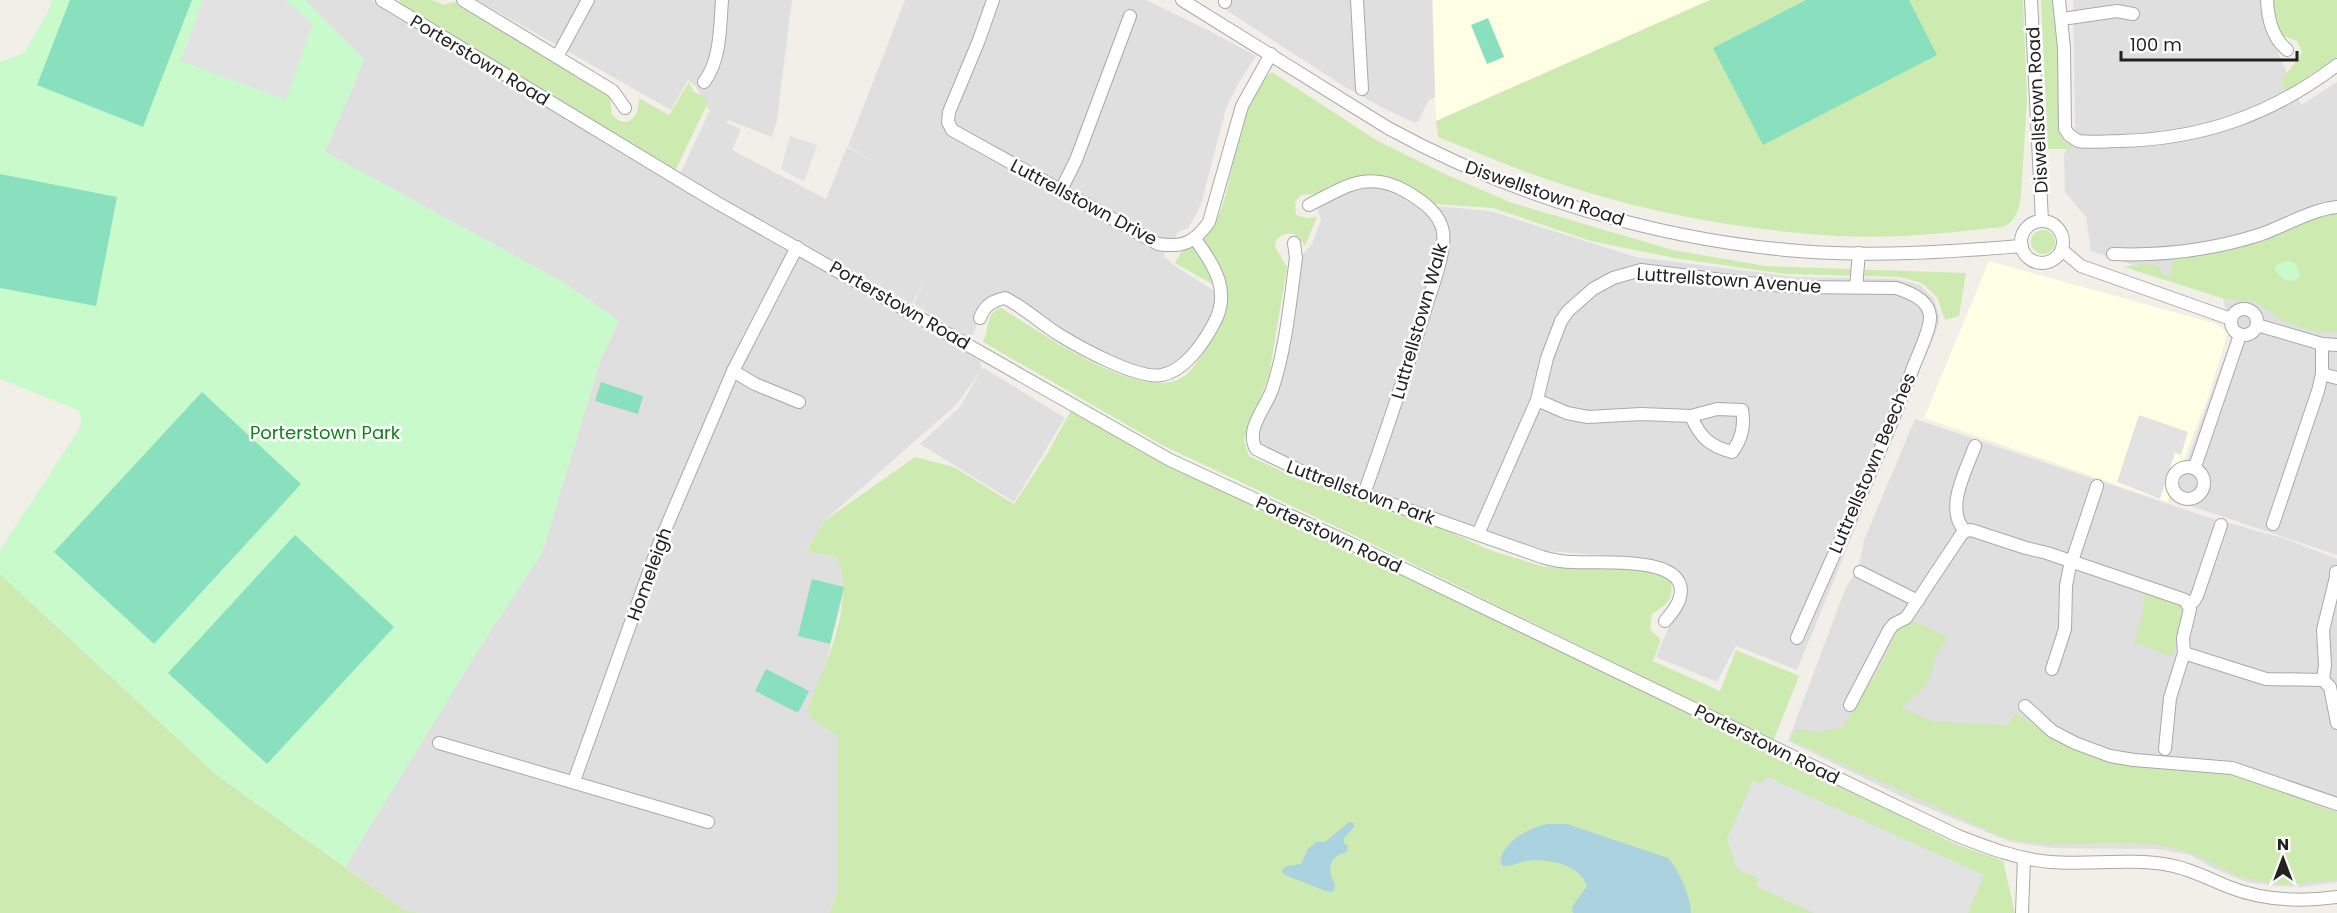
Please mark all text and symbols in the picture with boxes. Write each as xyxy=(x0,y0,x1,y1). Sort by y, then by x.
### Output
street label: Porterstown Road xyxy=(406,8,554,112)
scale bar xyxy=(2121,24,2296,62)
street label: Diswellstown Road xyxy=(2020,26,2054,194)
text: 100 m xyxy=(2130,32,2182,57)
street label: Luttrellstown Drive xyxy=(1006,153,1162,251)
street label: Diswellstown Road xyxy=(1462,154,1628,232)
street label: Luttrellstown Walk xyxy=(1385,239,1453,402)
street label: Porterstown Road xyxy=(825,255,975,355)
street label: Luttrellstown Avenue xyxy=(1636,261,1822,299)
street label: Luttrellstown Beeches xyxy=(1823,369,1921,557)
park label: Porterstown Park xyxy=(250,420,401,445)
street label: Luttrellstown Park xyxy=(1283,454,1439,531)
street label: Porterstown Road xyxy=(1252,489,1406,579)
street label: Homeleigh xyxy=(621,524,677,624)
street label: Porterstown Road xyxy=(1690,698,1844,790)
north arrow xyxy=(2253,829,2313,889)
text: N xyxy=(2277,833,2289,856)

